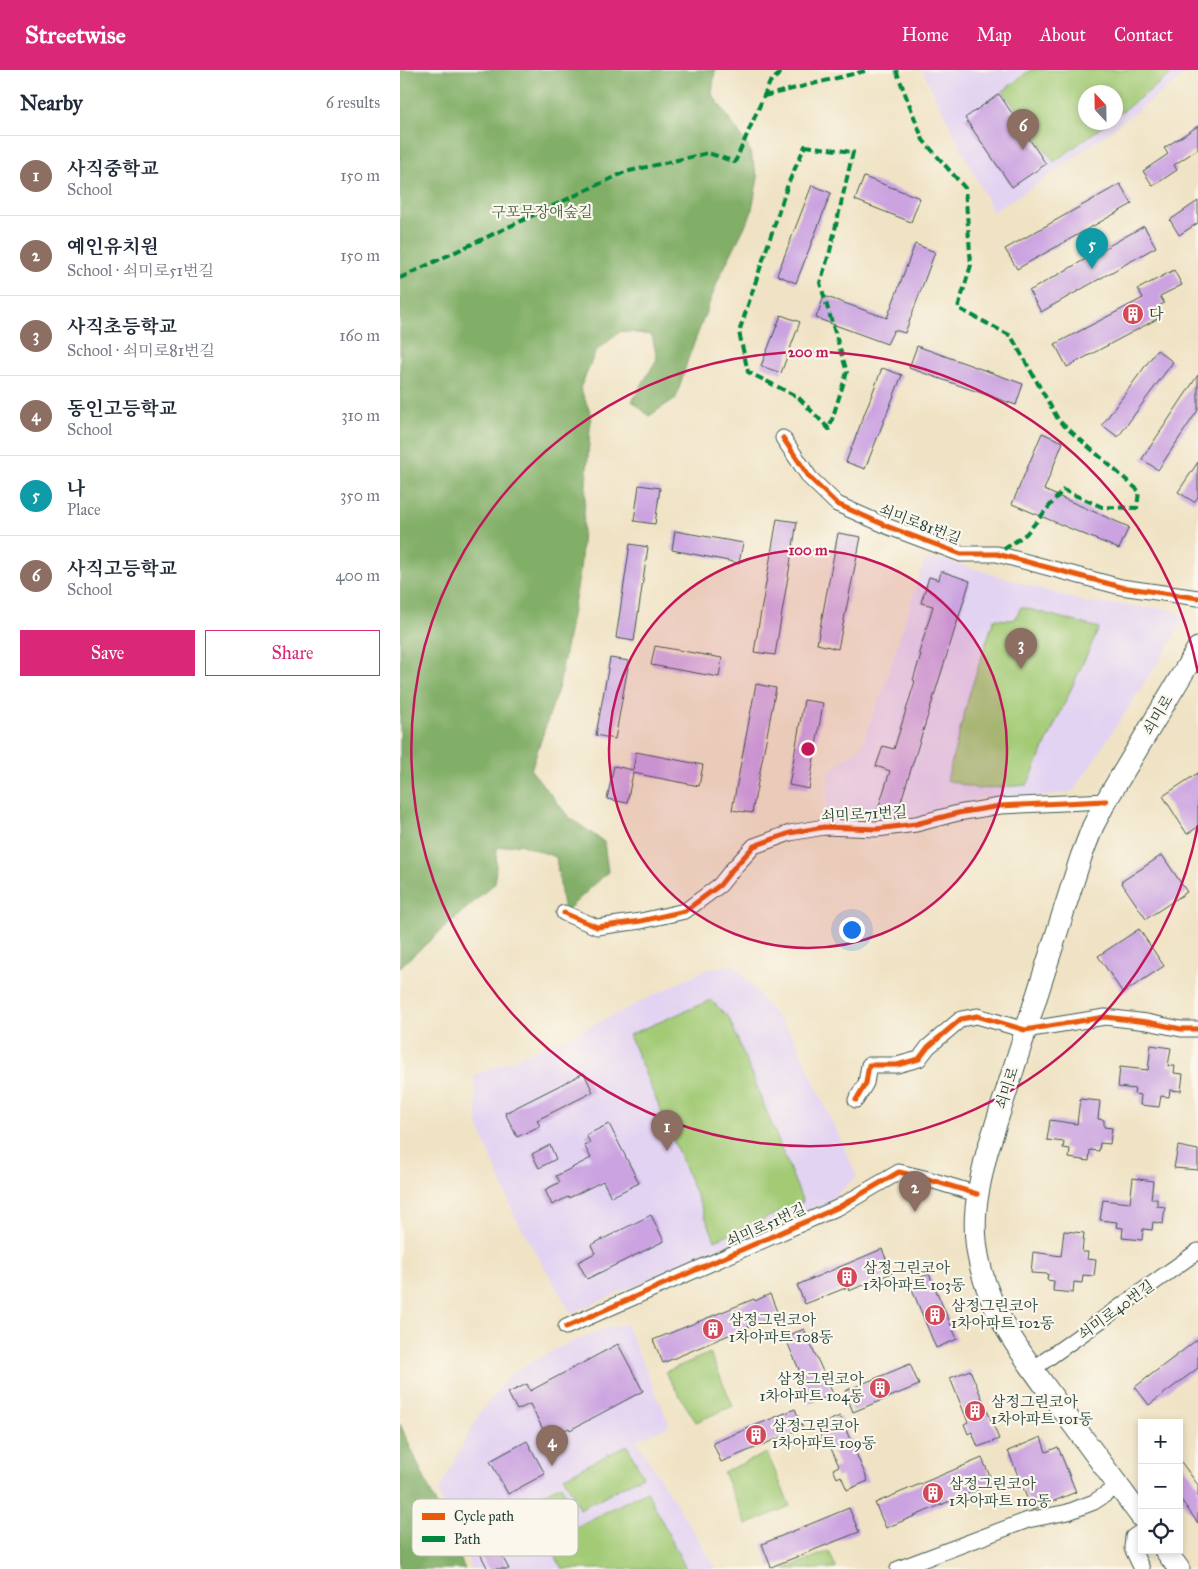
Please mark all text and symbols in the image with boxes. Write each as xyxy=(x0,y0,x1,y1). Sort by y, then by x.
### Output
text: Streetwise xyxy=(25,20,126,50)
text: Home xyxy=(902,24,949,46)
text: Map xyxy=(977,24,1012,46)
text: About xyxy=(1040,24,1086,46)
text: Contact xyxy=(1114,24,1173,46)
north arrow xyxy=(1078,85,1123,130)
text: Nearby xyxy=(20,90,83,116)
text: 6 results xyxy=(326,93,380,112)
pin: 6 xyxy=(1007,109,1039,150)
text: 사직중학교 xyxy=(67,157,159,180)
text: 1 xyxy=(33,166,39,185)
text: 150 m xyxy=(340,166,380,185)
text: School xyxy=(67,180,112,199)
park label: 구포무장애숲길 xyxy=(491,203,593,221)
pin: 5 xyxy=(1076,228,1108,269)
text: 예인유치원 xyxy=(67,235,159,258)
text: 2 xyxy=(32,246,40,265)
text: 150 m xyxy=(340,246,380,265)
text: School · 쇠미로51번길 xyxy=(67,261,214,280)
building icon: 다 xyxy=(1121,302,1145,326)
place label: 다 xyxy=(1149,305,1164,323)
text: 사직초등학교 xyxy=(67,315,177,338)
text: 3 xyxy=(33,326,39,345)
text: 160 m xyxy=(339,326,380,345)
text: School · 쇠미로81번길 xyxy=(67,341,215,360)
text: 200 m xyxy=(788,343,829,361)
text: 동인고등학교 xyxy=(67,397,177,420)
text: 4 xyxy=(32,406,40,425)
text: 310 m xyxy=(341,406,380,425)
text: School xyxy=(67,420,112,439)
text: 나 xyxy=(67,477,85,500)
text: 5 xyxy=(32,486,40,505)
text: 350 m xyxy=(340,486,380,505)
text: Place xyxy=(67,500,101,519)
street label: 쇠미로81번길 xyxy=(876,500,964,548)
text: 100 m xyxy=(788,541,828,559)
text: 사직고등학교 xyxy=(67,557,177,580)
text: 6 xyxy=(32,566,40,585)
text: 400 m xyxy=(336,566,380,585)
text: School xyxy=(67,580,112,599)
pin: 3 xyxy=(1005,628,1037,669)
button: Save xyxy=(20,630,195,676)
button: Share xyxy=(205,630,380,676)
street label: 쇠미로 xyxy=(1139,691,1177,738)
centre of rings xyxy=(799,740,817,758)
street label: 쇠미로71번길 xyxy=(820,803,908,825)
your location xyxy=(839,917,865,943)
street label: 쇠미로 xyxy=(992,1064,1022,1111)
pin: 1 xyxy=(651,1110,683,1151)
pin: 2 xyxy=(899,1171,931,1212)
street label: 쇠미로51번길 xyxy=(723,1199,809,1251)
place label: 삼정그린코아 1차아파트 103동 xyxy=(863,1259,966,1294)
building icon: 삼정그린코아 1차아파트 103동 xyxy=(835,1265,859,1289)
street label: 쇠미로40번길 xyxy=(1074,1276,1158,1344)
place label: 삼정그린코아 1차아파트 102동 xyxy=(951,1297,1055,1332)
building icon: 삼정그린코아 1차아파트 102동 xyxy=(923,1303,947,1327)
place label: 삼정그린코아 1차아파트 108동 xyxy=(729,1311,834,1346)
building icon: 삼정그린코아 1차아파트 108동 xyxy=(701,1317,725,1341)
place label: 삼정그린코아 1차아파트 104동 xyxy=(759,1370,864,1405)
building icon: 삼정그린코아 1차아파트 104동 xyxy=(868,1376,892,1400)
place label: 삼정그린코아 1차아파트 101동 xyxy=(991,1393,1093,1428)
building icon: 삼정그린코아 1차아파트 101동 xyxy=(963,1399,987,1423)
place label: 삼정그린코아 1차아파트 109동 xyxy=(772,1417,877,1452)
map controls xyxy=(1138,1419,1183,1554)
button: + xyxy=(1138,1419,1183,1464)
building icon: 삼정그린코아 1차아파트 109동 xyxy=(744,1423,768,1447)
pin: 4 xyxy=(536,1425,568,1466)
button: − xyxy=(1138,1464,1183,1509)
place label: 삼정그린코아 1차아파트 110동 xyxy=(949,1475,1052,1510)
building icon: 삼정그린코아 1차아파트 110동 xyxy=(921,1481,945,1505)
legend xyxy=(412,1499,578,1556)
text: Cycle path xyxy=(454,1508,514,1525)
button: locate xyxy=(1138,1509,1183,1554)
text: Path xyxy=(454,1531,481,1548)

